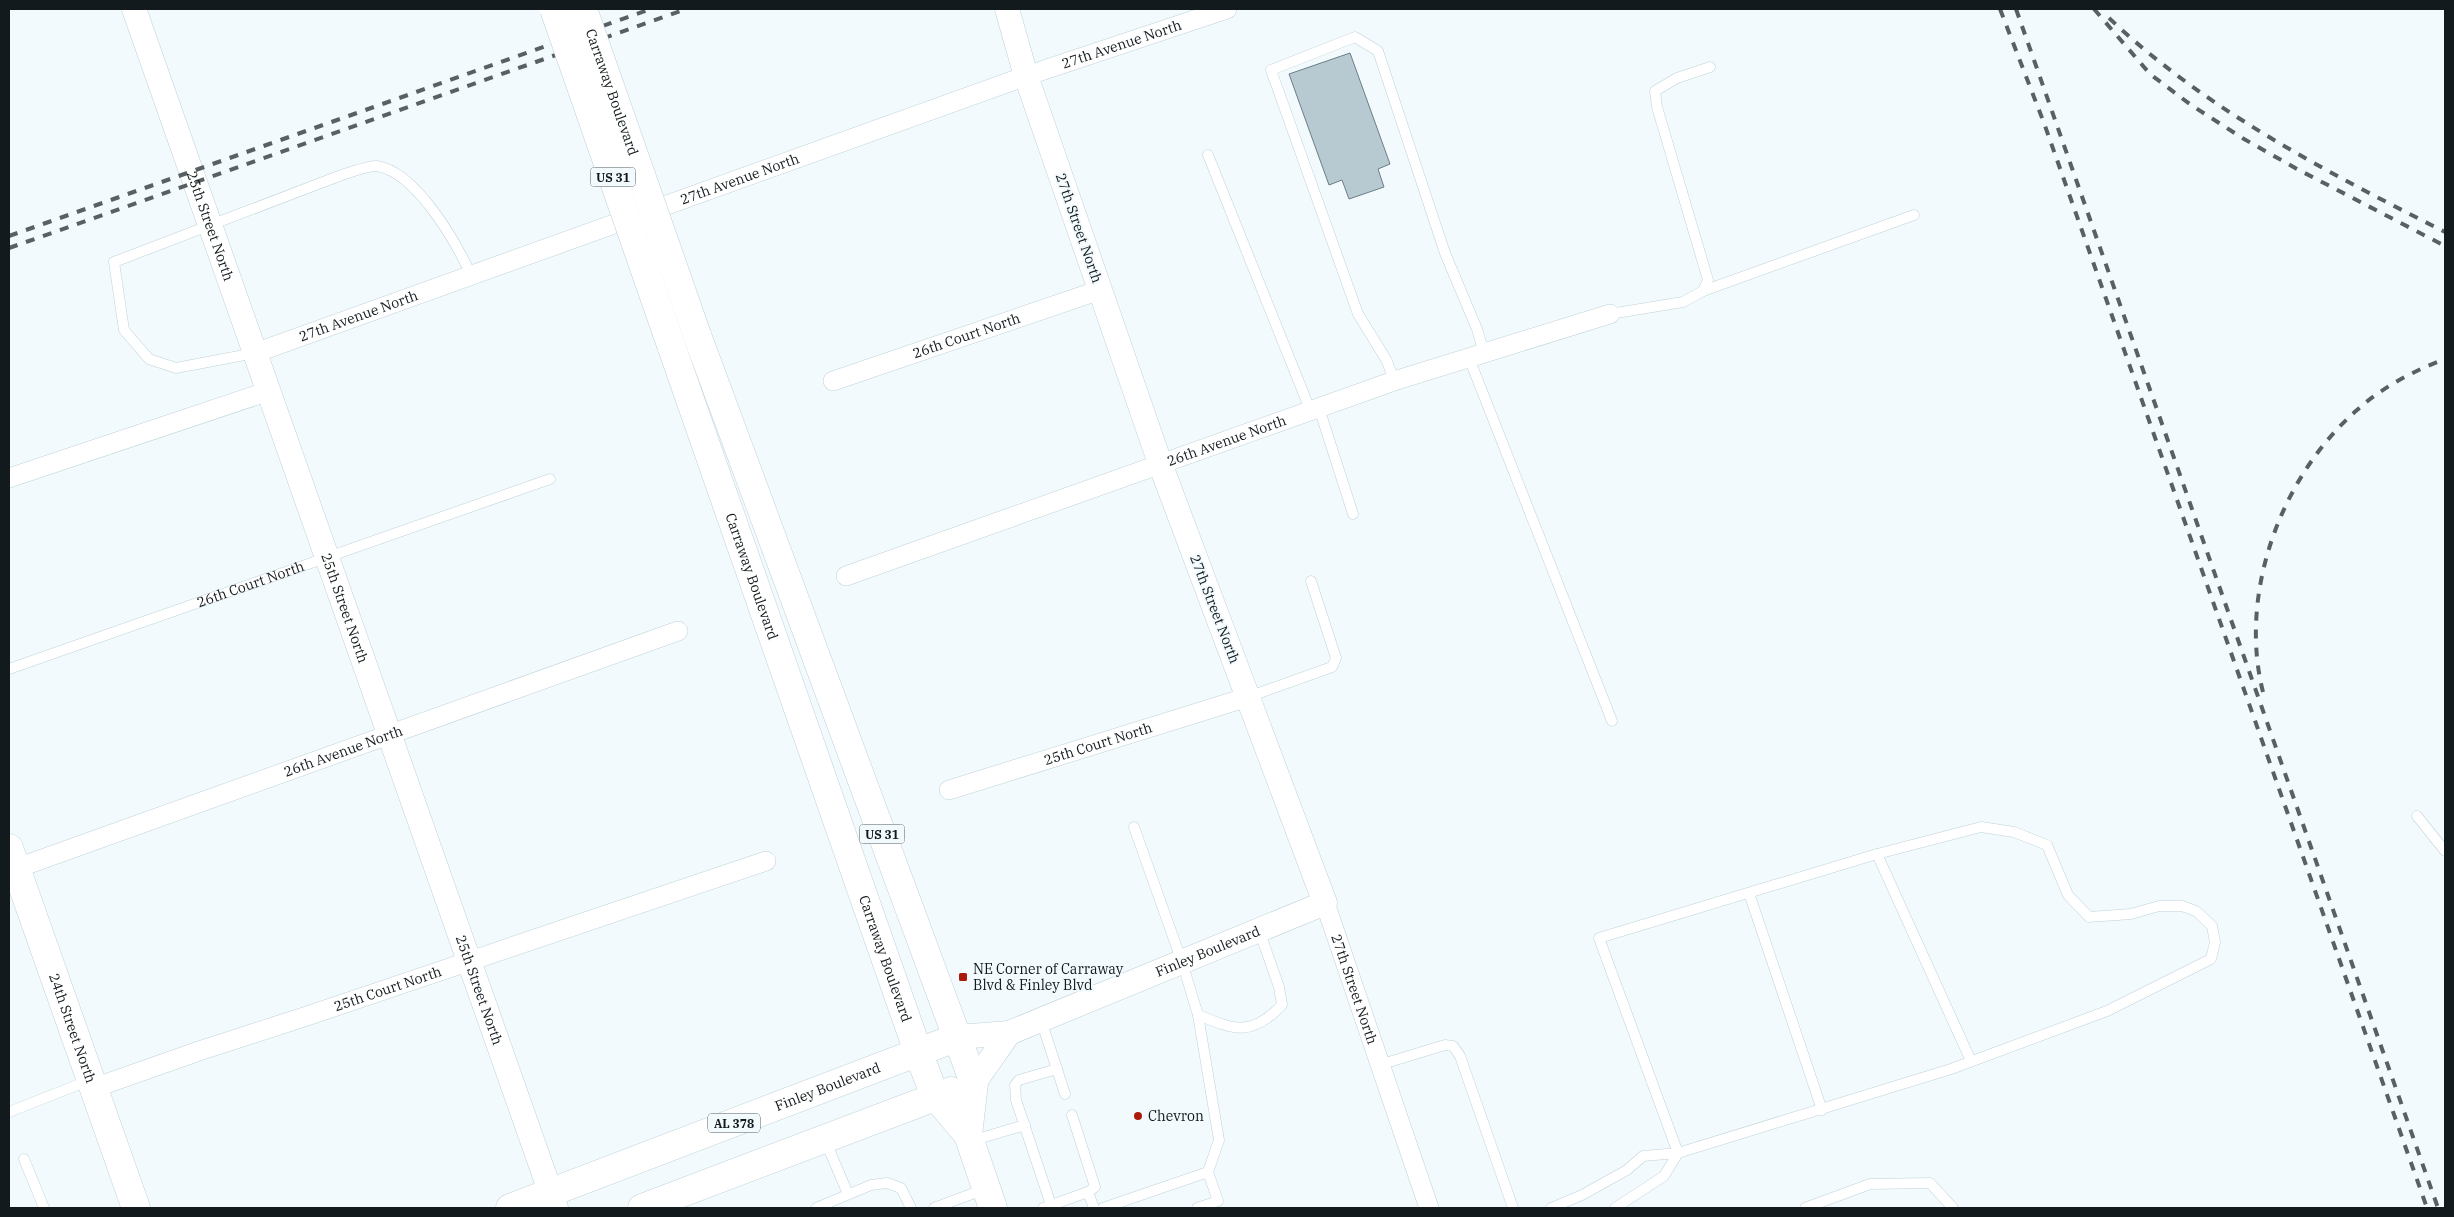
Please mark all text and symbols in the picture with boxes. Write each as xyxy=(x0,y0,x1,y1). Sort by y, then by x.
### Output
street label: 27th Avenue North xyxy=(1059,16,1184,72)
street label: Carraway Boulevard xyxy=(582,26,643,158)
street label: 27th Avenue North xyxy=(678,149,802,208)
road number: US 31 xyxy=(590,168,636,186)
street label: 25th Street North xyxy=(183,169,238,283)
street label: 27th Street North xyxy=(1052,171,1106,286)
street label: 27th Avenue North xyxy=(297,286,421,345)
street label: 26th Court North xyxy=(910,309,1023,362)
street label: 26th Avenue North xyxy=(1165,411,1289,470)
street label: Carraway Boulevard xyxy=(721,511,782,642)
street label: 25th Street North xyxy=(317,551,373,666)
street label: 27th Street North xyxy=(1186,552,1244,666)
street label: 26th Court North xyxy=(194,557,307,611)
street label: 25th Court North xyxy=(1042,718,1155,769)
street label: 26th Avenue North xyxy=(281,721,405,781)
road number: US 31 xyxy=(860,824,904,844)
street label: Carraway Boulevard xyxy=(855,893,916,1025)
street label: Finley Boulevard xyxy=(1153,922,1263,981)
street label: 27th Street North xyxy=(1327,932,1382,1047)
street label: 25th Street North xyxy=(452,933,507,1048)
place label: NE Corner of Carraway Blvd & Finley Blvd xyxy=(973,960,1124,994)
street label: 25th Court North xyxy=(331,962,444,1015)
street label: 24th Street North xyxy=(45,971,100,1086)
marker: NE Corner of Carraway Blvd & Finley Blvd xyxy=(957,971,969,983)
street label: Finley Boulevard xyxy=(772,1058,883,1115)
place label: Chevron xyxy=(1148,1107,1204,1125)
marker: Chevron xyxy=(1132,1110,1144,1122)
road number: AL 378 xyxy=(708,1114,760,1132)

